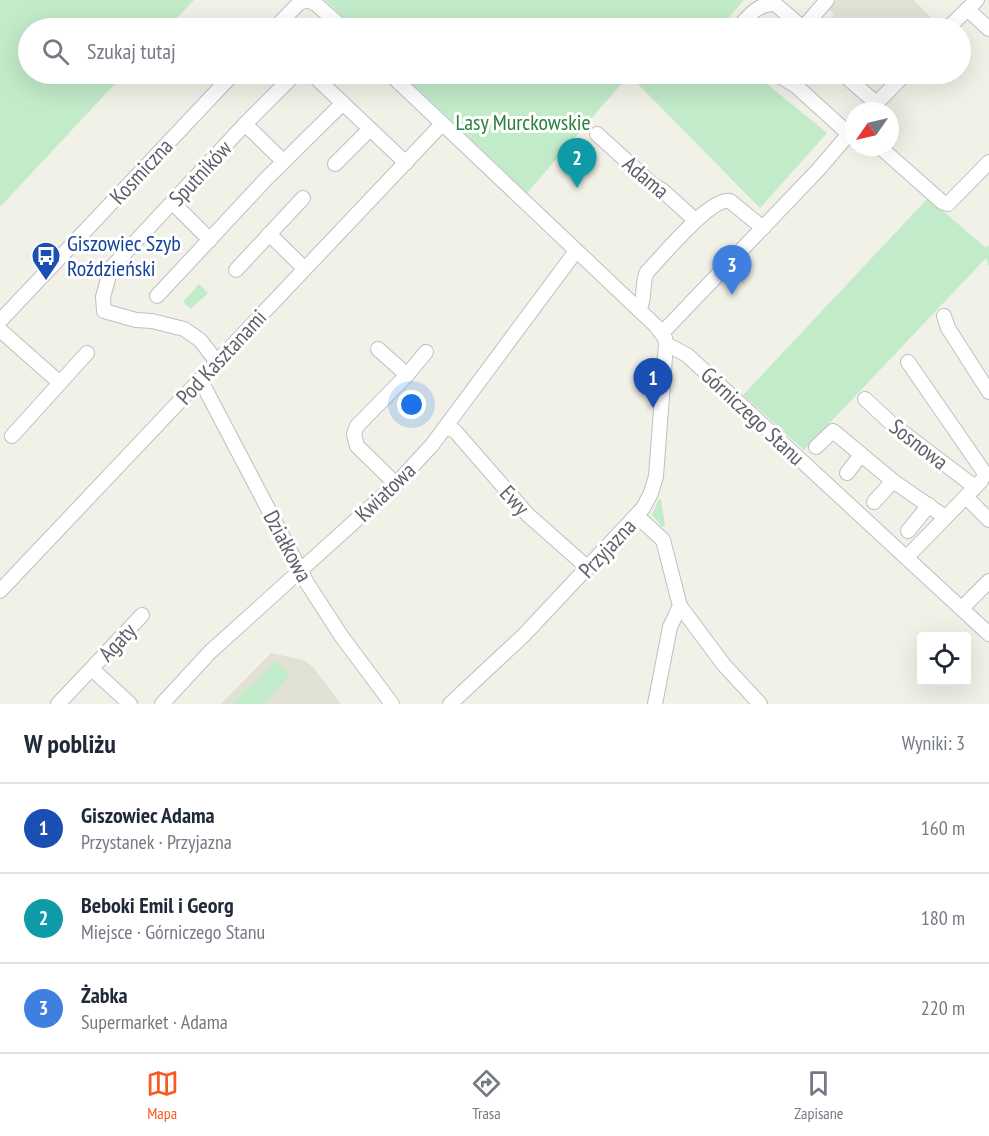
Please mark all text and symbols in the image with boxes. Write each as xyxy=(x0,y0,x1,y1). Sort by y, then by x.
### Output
search box xyxy=(18,18,971,84)
icon: search xyxy=(39,35,72,68)
text: Szukaj tutaj xyxy=(87,37,176,65)
north arrow xyxy=(845,102,899,156)
park label: Lasy Murckowskie xyxy=(455,108,591,136)
street label: Kosmiczna xyxy=(103,132,179,210)
street label: Sputników xyxy=(163,134,237,212)
pin: 2 xyxy=(558,138,596,188)
street label: Adama xyxy=(617,150,675,204)
place label: Giszowiec Szyb Roździeński xyxy=(67,229,181,282)
bus stop icon: Giszowiec Szyb Roździeński xyxy=(30,240,62,282)
pin: 3 xyxy=(712,246,752,295)
street label: Pod Kasztanami xyxy=(170,304,272,410)
pin: 1 xyxy=(634,358,672,408)
street label: Górniczego Stanu xyxy=(695,361,811,471)
your location xyxy=(397,390,426,419)
street label: Sosnowa xyxy=(884,412,954,476)
street label: Kwiatowa xyxy=(349,456,421,528)
street label: Ewy xyxy=(494,479,536,521)
street label: Działkowa xyxy=(258,505,318,587)
street label: Przyjazna xyxy=(572,512,642,584)
street label: Agaty xyxy=(92,616,142,667)
map controls xyxy=(917,632,971,686)
button: locate xyxy=(917,632,971,686)
text: W pobliżu xyxy=(24,727,116,760)
text: Wyniki: 3 xyxy=(902,730,965,756)
text: Giszowiec Adama xyxy=(81,801,215,829)
text: 1 xyxy=(39,815,48,841)
text: 160 m xyxy=(921,815,965,841)
text: Przystanek · Przyjazna xyxy=(81,829,232,855)
text: Beboki Emil i Georg xyxy=(81,891,234,919)
text: 2 xyxy=(39,905,48,931)
text: 180 m xyxy=(921,905,965,931)
text: Miejsce · Górniczego Stanu xyxy=(81,919,265,945)
text: Żabka xyxy=(81,981,128,1009)
text: 3 xyxy=(39,995,48,1021)
text: 220 m xyxy=(921,995,965,1021)
text: Supermarket · Adama xyxy=(81,1009,228,1035)
tab: Mapa xyxy=(146,1067,179,1123)
tab: Trasa xyxy=(470,1067,503,1123)
tab: Zapisane xyxy=(794,1067,843,1123)

